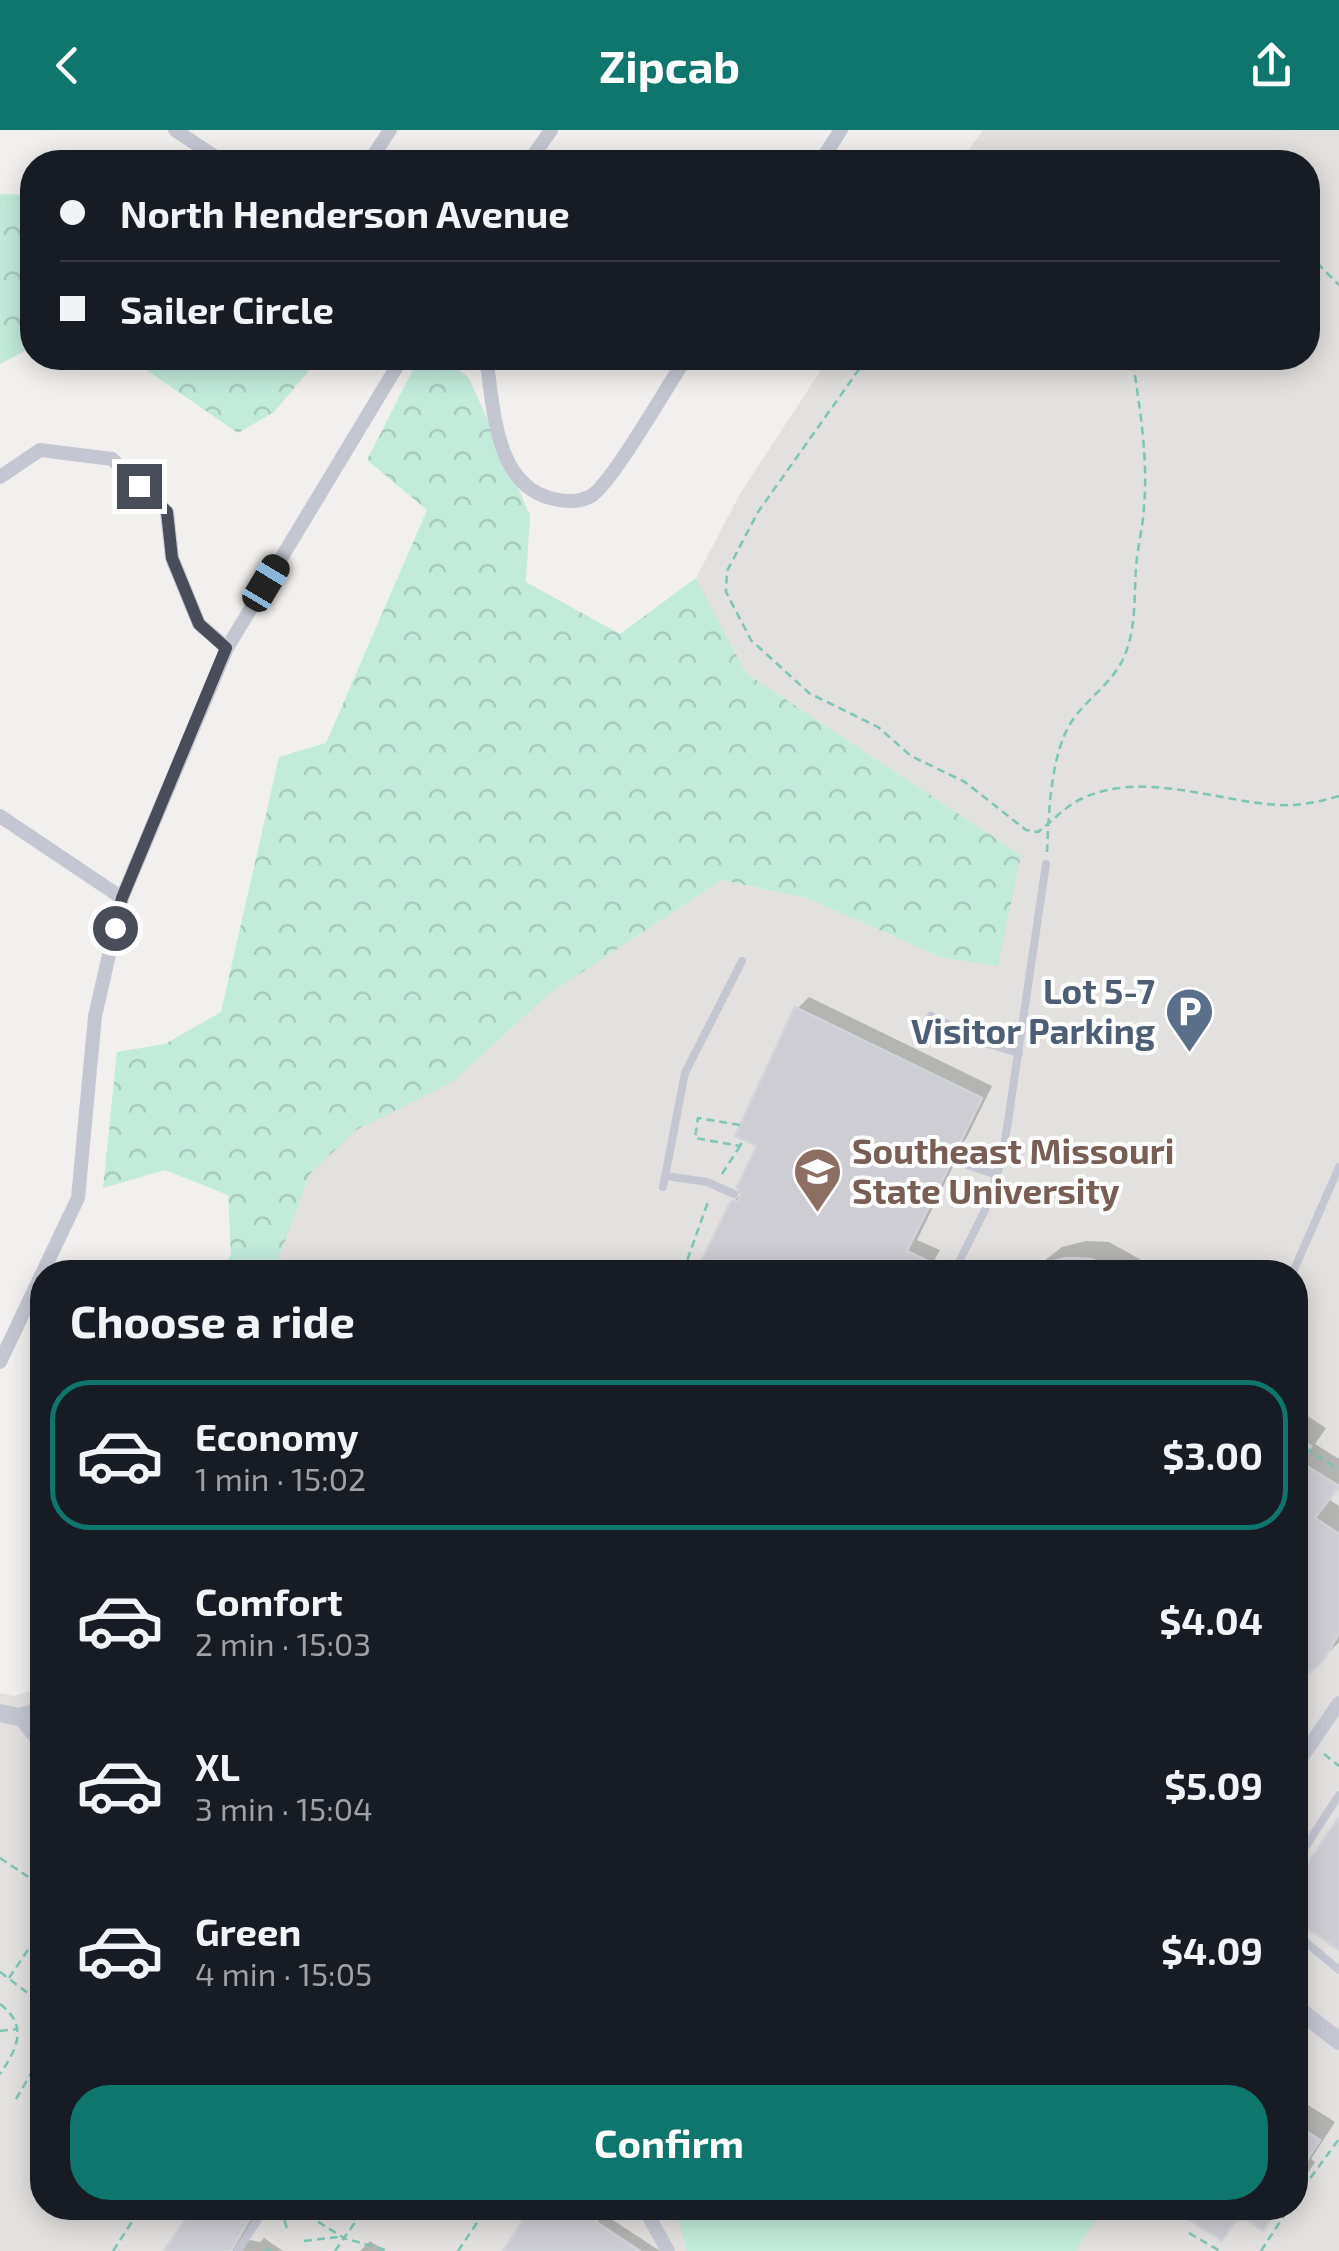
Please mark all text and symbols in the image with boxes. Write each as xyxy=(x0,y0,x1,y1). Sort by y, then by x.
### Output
icon: back xyxy=(40,38,95,93)
text: Zipcab xyxy=(599,38,740,92)
icon: share xyxy=(1244,38,1299,93)
text: North Henderson Avenue xyxy=(120,190,570,236)
text: Sailer Circle xyxy=(120,286,334,332)
route end xyxy=(117,464,162,509)
car xyxy=(238,550,294,616)
route start xyxy=(93,906,138,951)
place label: Lot 5-7 Visitor Parking xyxy=(911,969,1155,1051)
parking icon: Lot 5-7 Visitor Parking xyxy=(1164,986,1216,1054)
place label: Southeast Missouri State University xyxy=(852,1129,1174,1212)
school or university icon: Southeast Missouri State University xyxy=(791,1146,843,1214)
text: Choose a ride xyxy=(70,1293,355,1347)
icon: car xyxy=(75,1410,165,1500)
text: Economy xyxy=(195,1413,359,1459)
text: $3.00 xyxy=(1162,1432,1263,1478)
text: 1 min · 15:02 xyxy=(195,1459,366,1497)
icon: car xyxy=(75,1575,165,1665)
text: Comfort xyxy=(195,1578,343,1624)
text: $4.04 xyxy=(1159,1597,1263,1643)
text: 2 min · 15:03 xyxy=(195,1624,371,1662)
icon: car xyxy=(75,1740,165,1830)
text: XL xyxy=(195,1743,240,1789)
text: $5.09 xyxy=(1164,1762,1263,1808)
text: 3 min · 15:04 xyxy=(195,1789,373,1827)
icon: car xyxy=(75,1905,165,1995)
text: Green xyxy=(195,1908,301,1954)
text: $4.09 xyxy=(1161,1927,1263,1973)
text: 4 min · 15:05 xyxy=(195,1954,372,1992)
button: Confirm xyxy=(70,2085,1268,2200)

